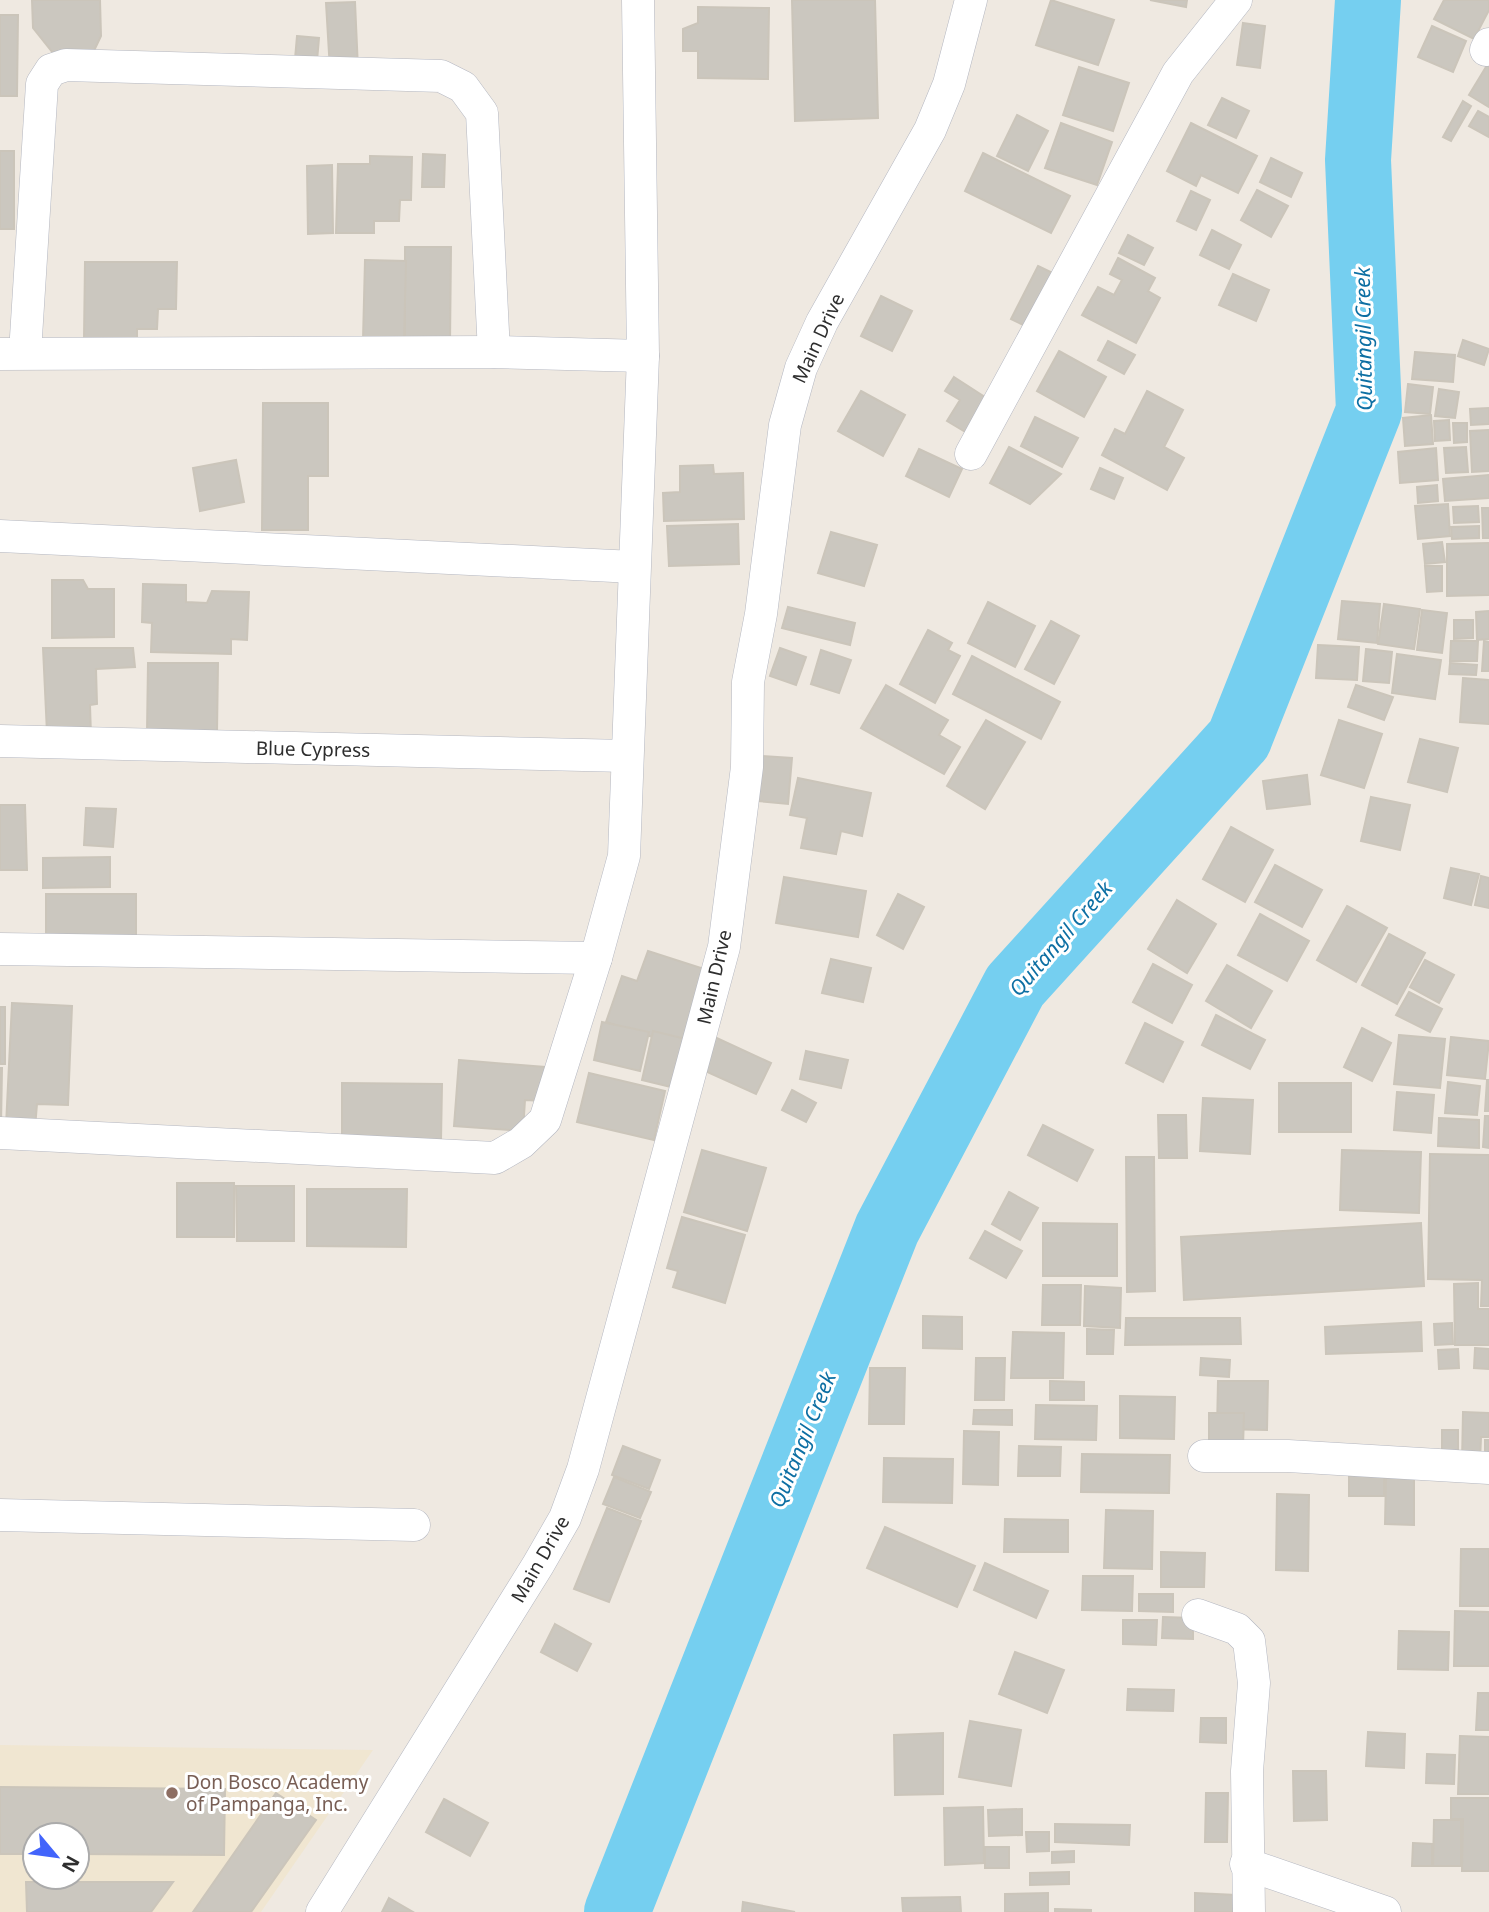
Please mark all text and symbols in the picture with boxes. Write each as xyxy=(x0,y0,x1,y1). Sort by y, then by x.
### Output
water label: Quitangil Creek xyxy=(1348,265,1378,411)
street label: Main Drive xyxy=(786,289,850,387)
street label: Blue Cypress xyxy=(256,735,370,763)
water label: Quitangil Creek xyxy=(1002,874,1119,1002)
street label: Main Drive xyxy=(690,927,738,1027)
water label: Quitangil Creek xyxy=(762,1366,843,1512)
street label: Main Drive xyxy=(505,1511,575,1607)
place label: Don Bosco Academy of Pampanga, Inc. xyxy=(186,1769,369,1817)
marker: Don Bosco Academy of Pampanga, Inc. xyxy=(164,1785,180,1801)
north arrow xyxy=(21,1821,91,1891)
text: N xyxy=(56,1851,86,1877)

